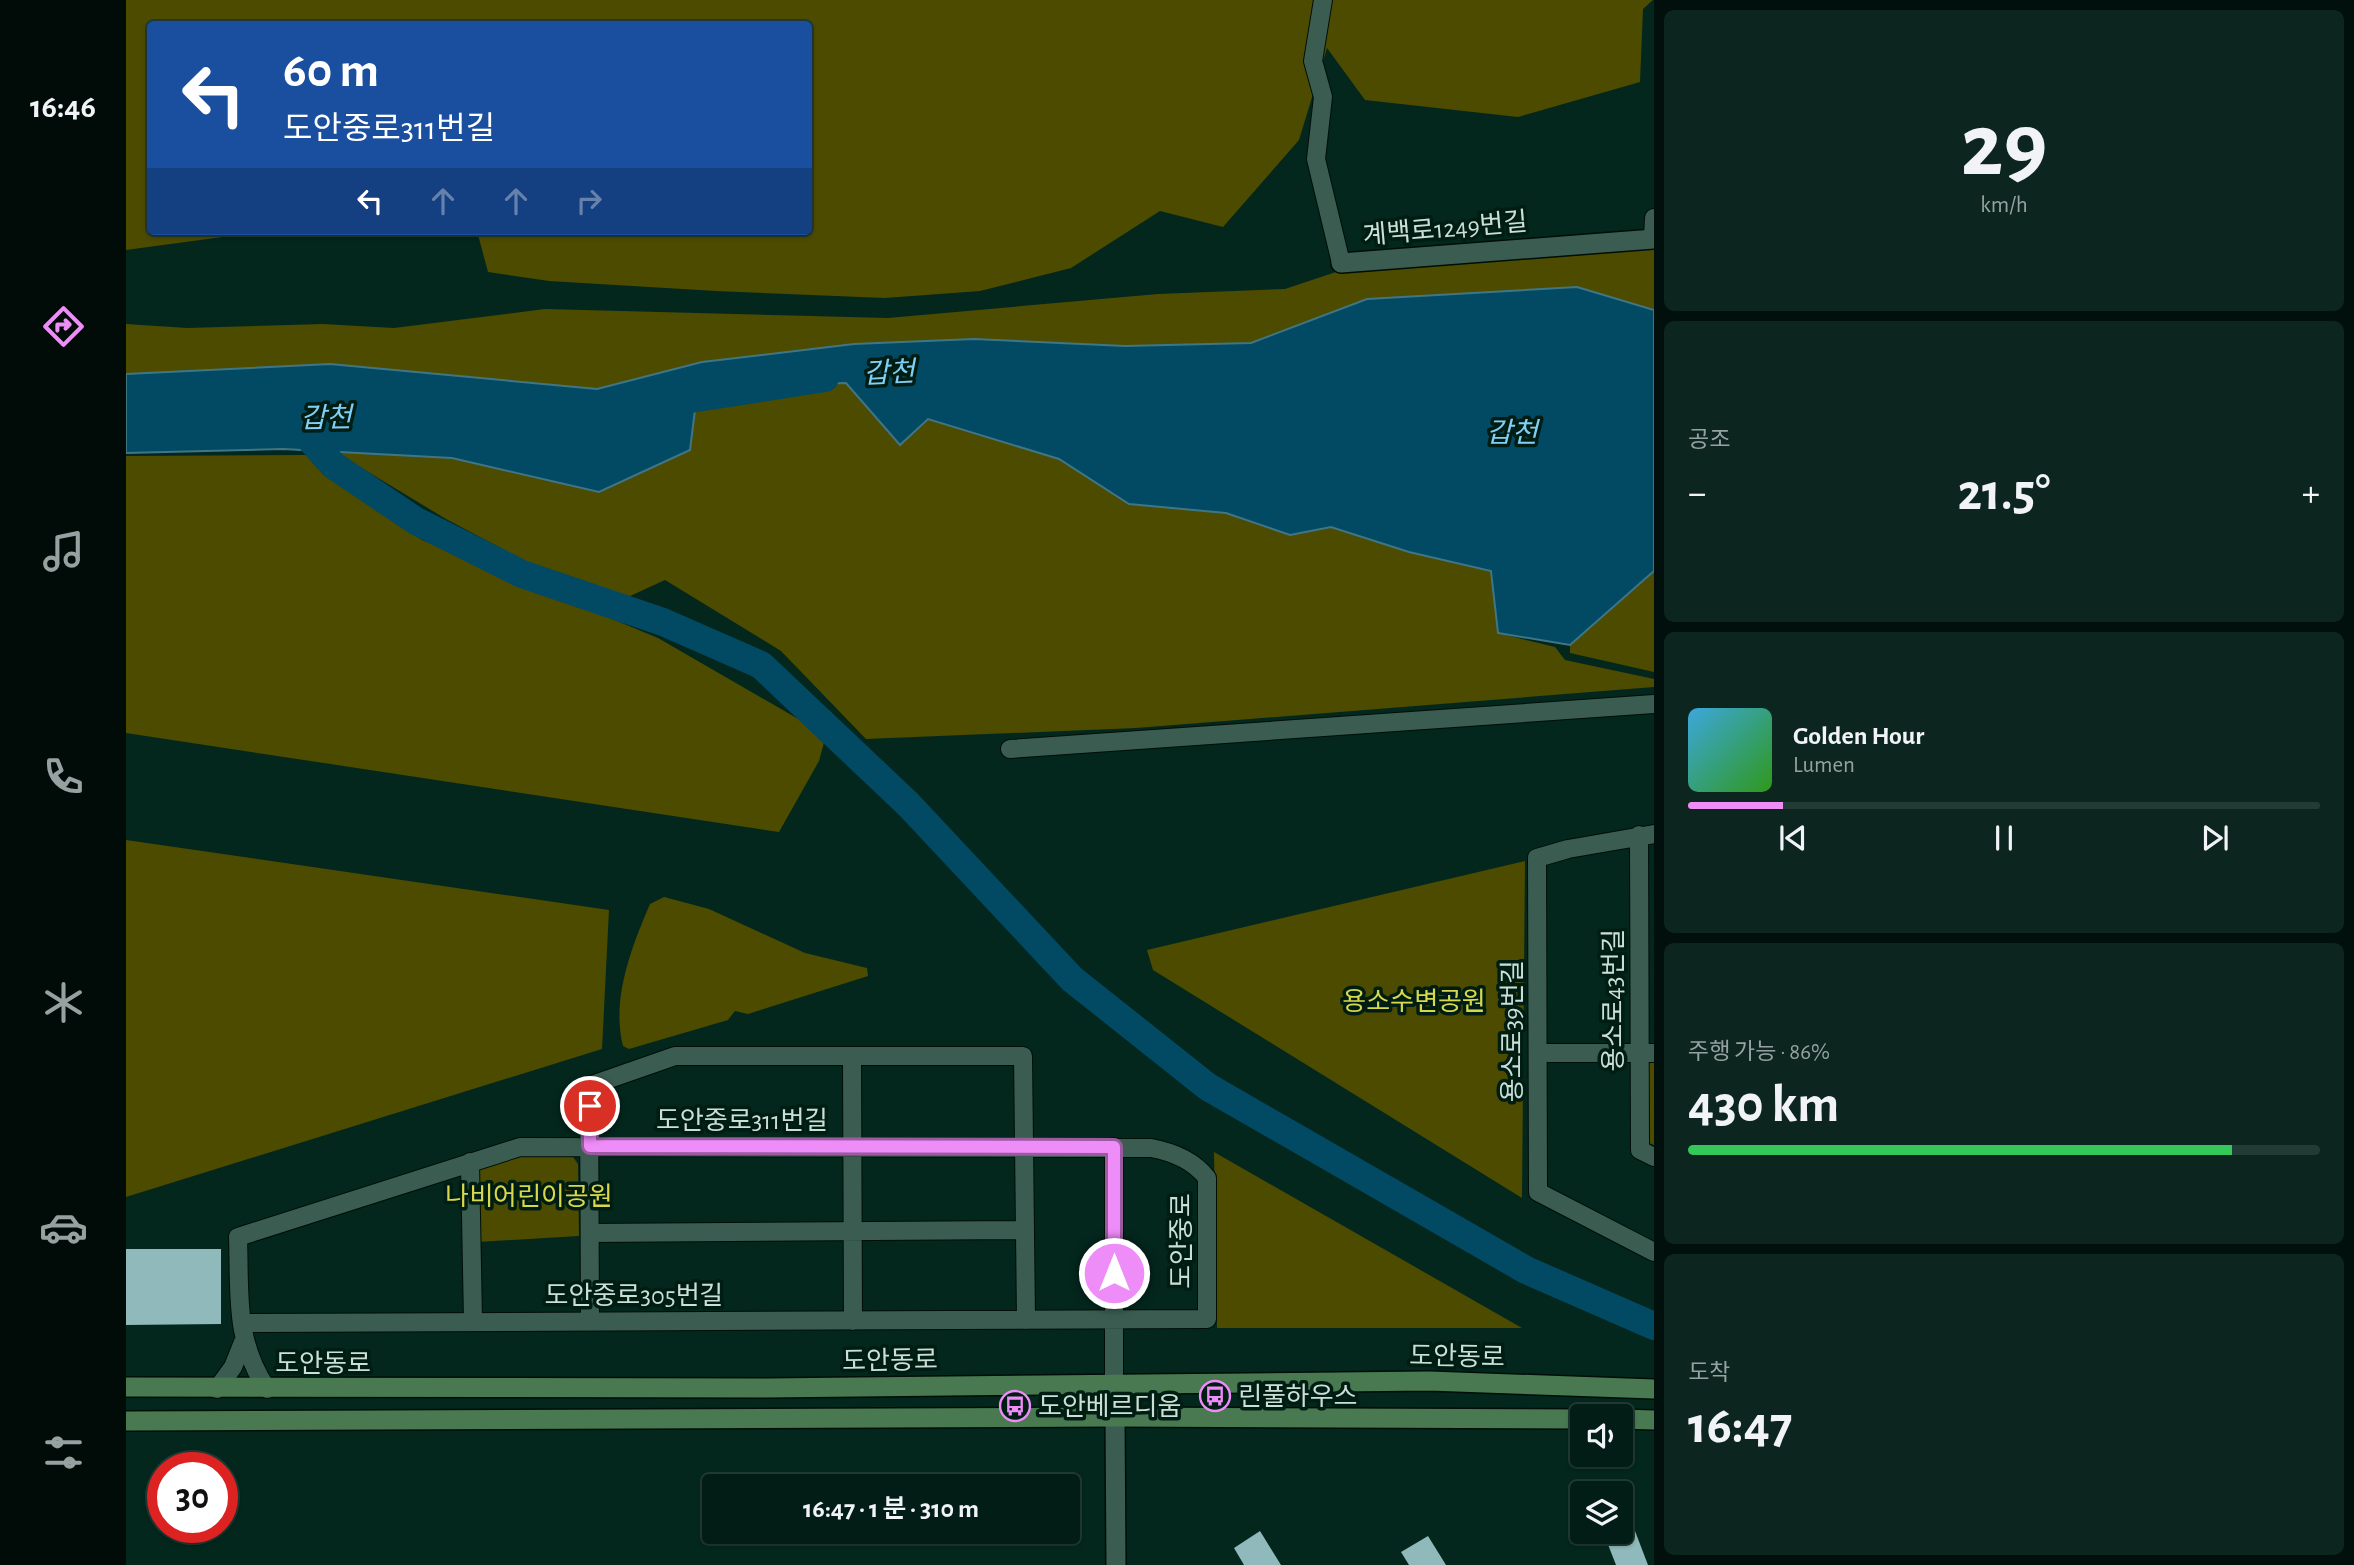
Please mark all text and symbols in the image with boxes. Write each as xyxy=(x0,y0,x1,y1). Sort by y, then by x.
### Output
text: 60 m xyxy=(283,47,379,96)
icon: left xyxy=(168,49,259,140)
text: 16:46 xyxy=(30,91,96,123)
text: 29 xyxy=(1961,101,2047,192)
text: 도안중로311번길 xyxy=(283,113,495,145)
icon: left xyxy=(351,182,389,220)
icon: ahead xyxy=(424,182,462,220)
icon: ahead xyxy=(497,182,535,220)
icon: right xyxy=(570,182,608,220)
text: km/h xyxy=(1980,194,2028,217)
street label: 계백로1249번길 xyxy=(1362,208,1528,249)
icon: directions xyxy=(39,302,88,351)
water label: 갑천 xyxy=(863,357,919,389)
water label: 갑천 xyxy=(300,402,355,433)
water label: 갑천 xyxy=(1486,418,1541,448)
text: 공조 xyxy=(1688,429,1730,452)
text: 21.5° xyxy=(1958,467,2050,519)
text: − xyxy=(1688,475,1706,513)
text: + xyxy=(2302,475,2320,513)
icon: music xyxy=(39,527,88,576)
text: Golden Hour xyxy=(1793,723,1924,749)
icon: phone xyxy=(39,752,88,801)
text: Lumen xyxy=(1793,754,1855,777)
icon: previous xyxy=(1774,819,1812,857)
icon: pause xyxy=(1985,819,2023,857)
icon: next xyxy=(2196,819,2234,857)
street label: 용소로43번길 xyxy=(1600,929,1627,1071)
street label: 용소로39번길 xyxy=(1499,960,1526,1102)
icon: climate xyxy=(39,978,88,1027)
park label: 용소수변공원 xyxy=(1342,988,1486,1015)
text: 주행 가능 · 86% xyxy=(1688,1041,1830,1064)
pin xyxy=(560,1076,620,1136)
text: 430 km xyxy=(1688,1079,1839,1131)
icon: arrive xyxy=(571,1087,609,1125)
street label: 도안중로311번길 xyxy=(656,1107,828,1134)
park label: 나비어린이공원 xyxy=(445,1183,613,1210)
street label: 도안중로 xyxy=(1168,1193,1195,1289)
icon: car xyxy=(39,1203,88,1252)
position arrow xyxy=(1077,1236,1151,1310)
street label: 도안중로305번길 xyxy=(545,1282,723,1309)
street label: 도안동로 xyxy=(1409,1342,1505,1371)
street label: 도안동로 xyxy=(842,1346,938,1375)
street label: 도안동로 xyxy=(275,1350,371,1377)
text: 도착 xyxy=(1688,1362,1730,1385)
bus stop icon: 린풀하우스 xyxy=(1198,1379,1232,1413)
place label: 린풀하우스 xyxy=(1238,1383,1358,1410)
bus stop icon: 도안베르디움 xyxy=(998,1389,1032,1423)
place label: 도안베르디움 xyxy=(1038,1393,1182,1420)
text: 16:47 xyxy=(1688,1400,1792,1452)
map controls xyxy=(1570,1404,1633,1544)
button: sound xyxy=(1570,1404,1633,1467)
icon: filters xyxy=(39,1428,88,1477)
speed limit sign: 30 xyxy=(147,1452,238,1543)
button: layers xyxy=(1570,1481,1633,1544)
text: 16:47 · 1 분 · 310 m xyxy=(803,1496,979,1522)

